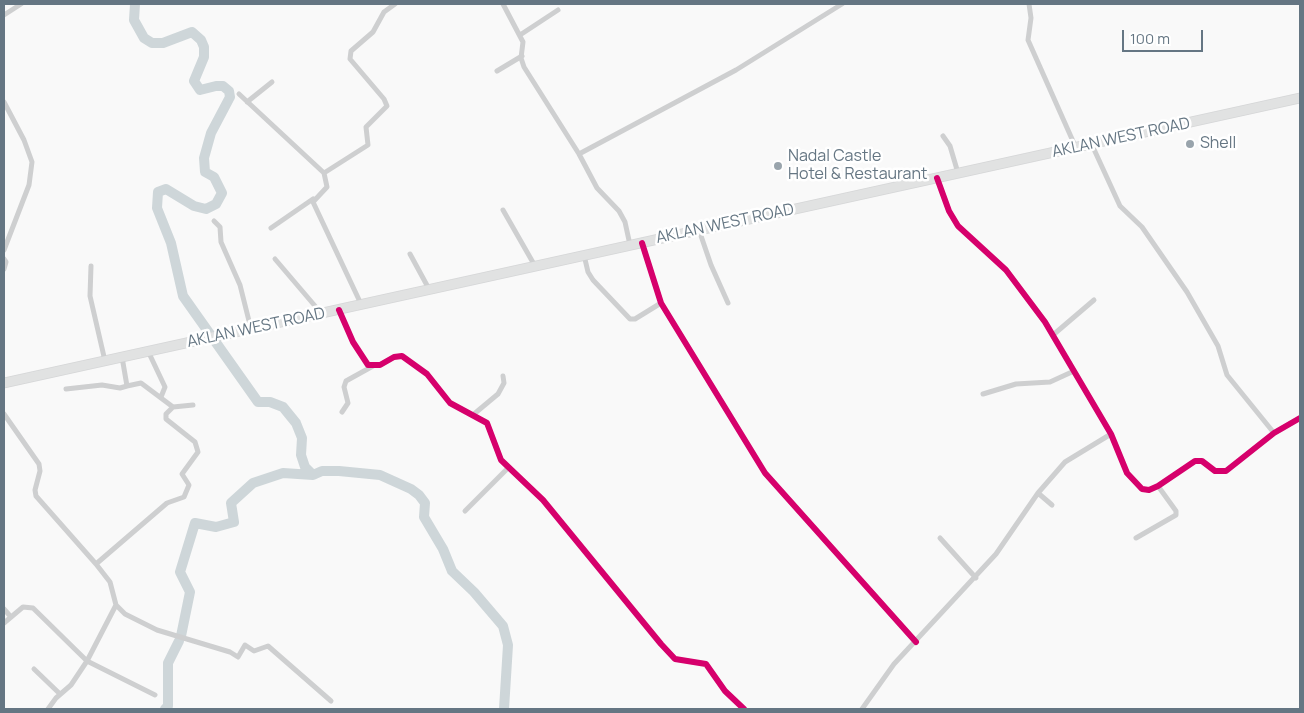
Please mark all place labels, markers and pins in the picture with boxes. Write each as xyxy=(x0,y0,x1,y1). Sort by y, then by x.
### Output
place label: Shell xyxy=(1200,134,1236,154)
marker: Shell xyxy=(1184,138,1196,150)
place label: Nadal Castle Hotel & Restaurant xyxy=(788,147,927,185)
marker: Nadal Castle Hotel & Restaurant xyxy=(772,160,784,172)

